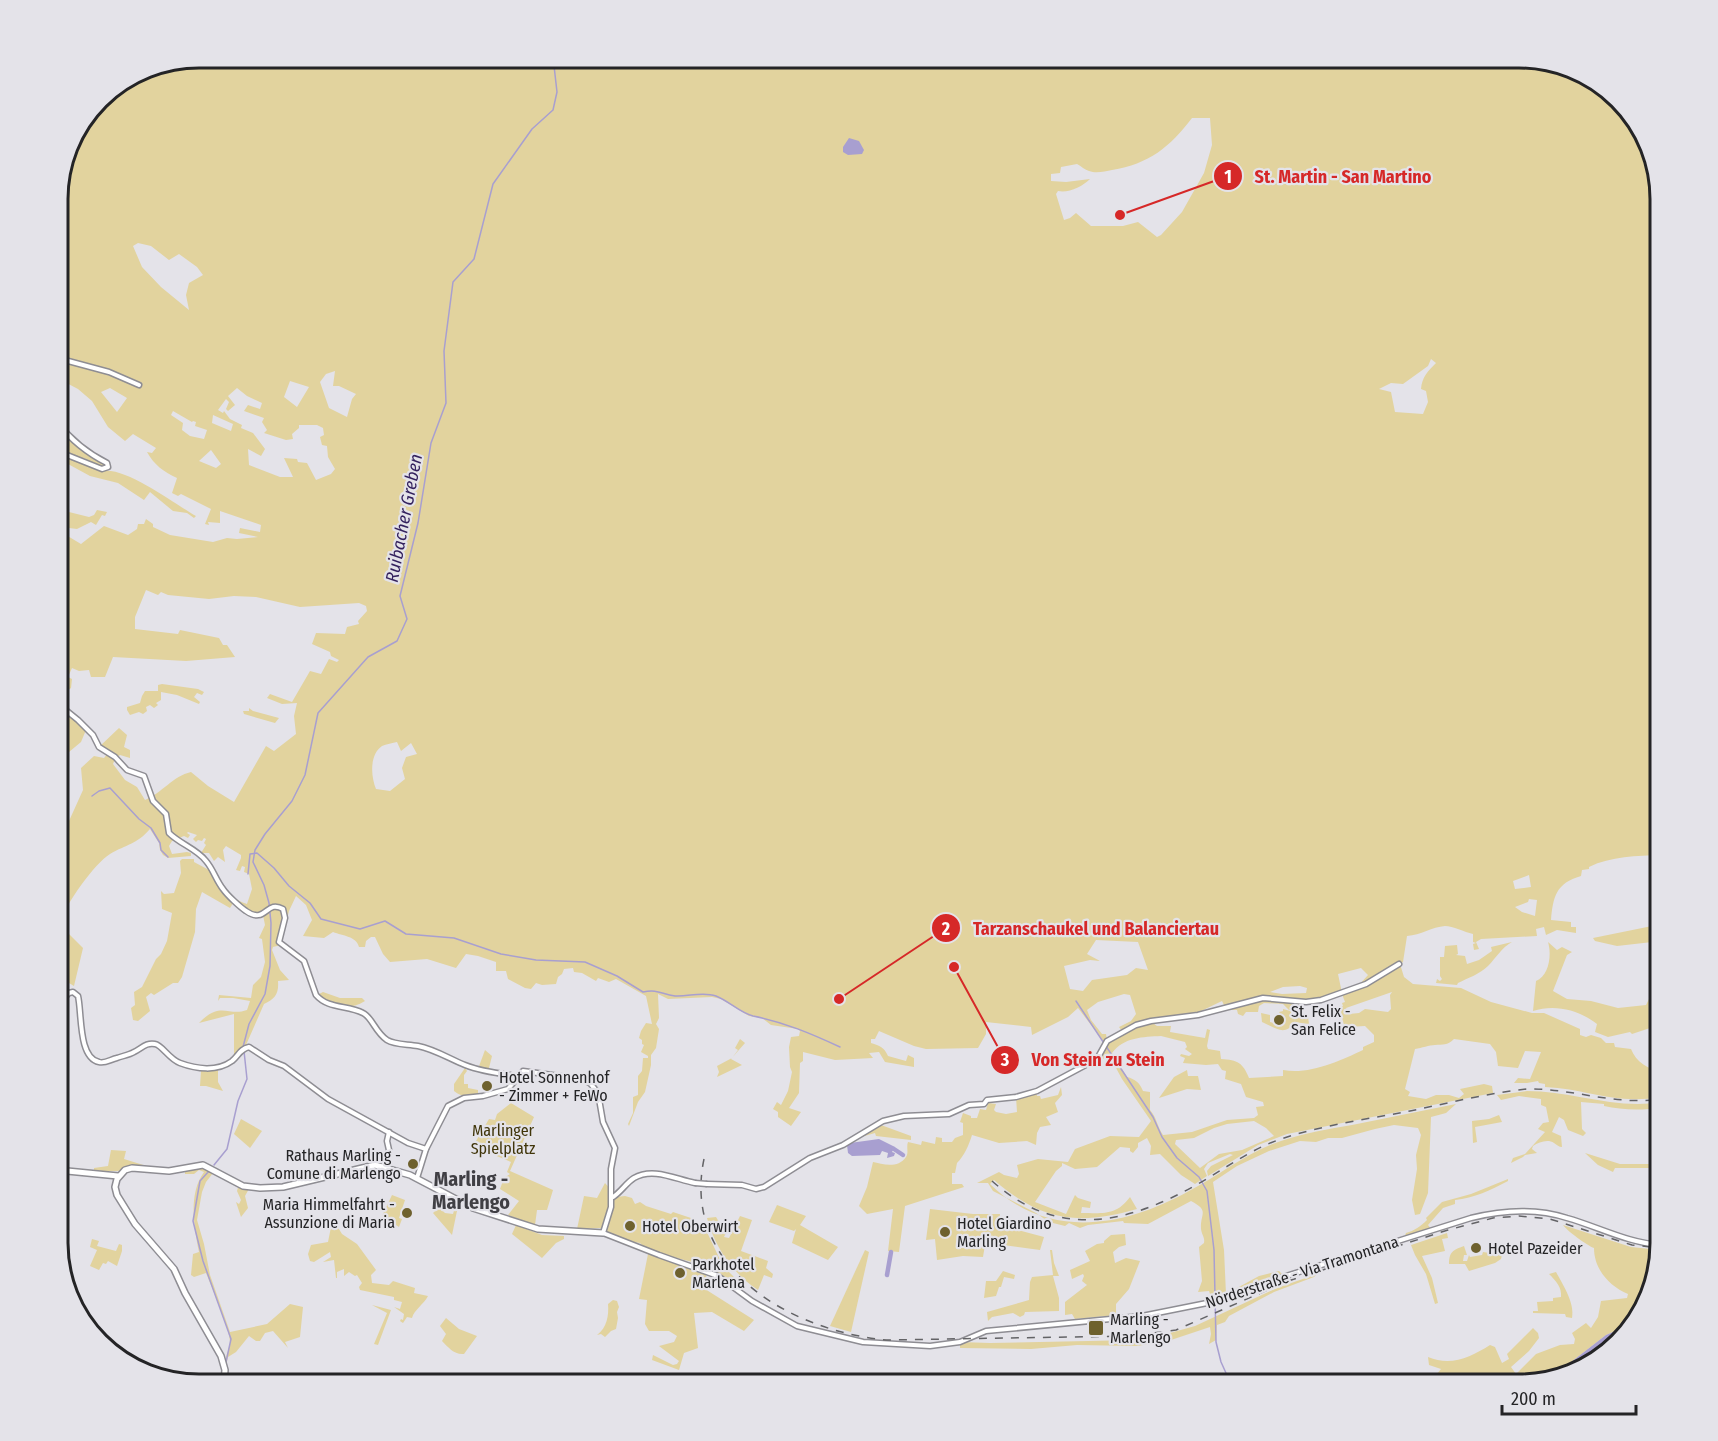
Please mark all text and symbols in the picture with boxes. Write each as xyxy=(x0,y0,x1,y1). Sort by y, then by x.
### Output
callout: St. Martin - San Martino xyxy=(1213,158,1444,194)
text: 1 xyxy=(1224,166,1232,188)
text: St. Martin - San Martino xyxy=(1255,166,1432,188)
water label: Ruibacher Greben xyxy=(381,452,427,584)
callout: Tarzanschaukel und Balanciertau xyxy=(931,910,1231,946)
text: 2 xyxy=(941,918,950,940)
text: Tarzanschaukel und Balanciertau xyxy=(973,918,1219,940)
place label: St. Felix - San Felice xyxy=(1291,1002,1356,1039)
marker: St. Felix - San Felice xyxy=(1272,1013,1286,1027)
callout: Von Stein zu Stein xyxy=(990,1042,1177,1078)
text: 3 xyxy=(1000,1049,1010,1071)
text: Von Stein zu Stein xyxy=(1030,1049,1165,1071)
place label: Hotel Sonnenhof - Zimmer + FeWo xyxy=(499,1068,610,1105)
marker: Hotel Sonnenhof - Zimmer + FeWo xyxy=(480,1079,494,1093)
park label: Marlinger Spielplatz xyxy=(471,1121,535,1158)
place label: Rathaus Marling - Comune di Marlengo xyxy=(267,1146,401,1183)
marker: Rathaus Marling - Comune di Marlengo xyxy=(406,1157,420,1171)
district label: Marling - Marlengo xyxy=(432,1167,510,1214)
place label: Maria Himmelfahrt - Assunzione di Maria xyxy=(263,1195,395,1232)
marker: Maria Himmelfahrt - Assunzione di Maria xyxy=(400,1206,414,1220)
place label: Hotel Giardino Marling xyxy=(957,1214,1052,1251)
place label: Hotel Oberwirt xyxy=(642,1217,739,1236)
marker: Hotel Oberwirt xyxy=(623,1219,637,1233)
marker: Hotel Giardino Marling xyxy=(938,1225,952,1239)
street label: Nörderstraße - Via Tramontana xyxy=(1203,1232,1401,1312)
place label: Hotel Pazeider xyxy=(1488,1239,1583,1258)
marker: Hotel Pazeider xyxy=(1469,1241,1483,1255)
place label: Parkhotel Marlena xyxy=(692,1255,754,1292)
marker: Parkhotel Marlena xyxy=(673,1266,687,1280)
place label: Marling - Marlengo xyxy=(1110,1310,1171,1347)
marker: Marling - Marlengo xyxy=(1087,1319,1105,1337)
scale bar xyxy=(1502,1378,1636,1416)
text: 200 m xyxy=(1511,1388,1556,1410)

